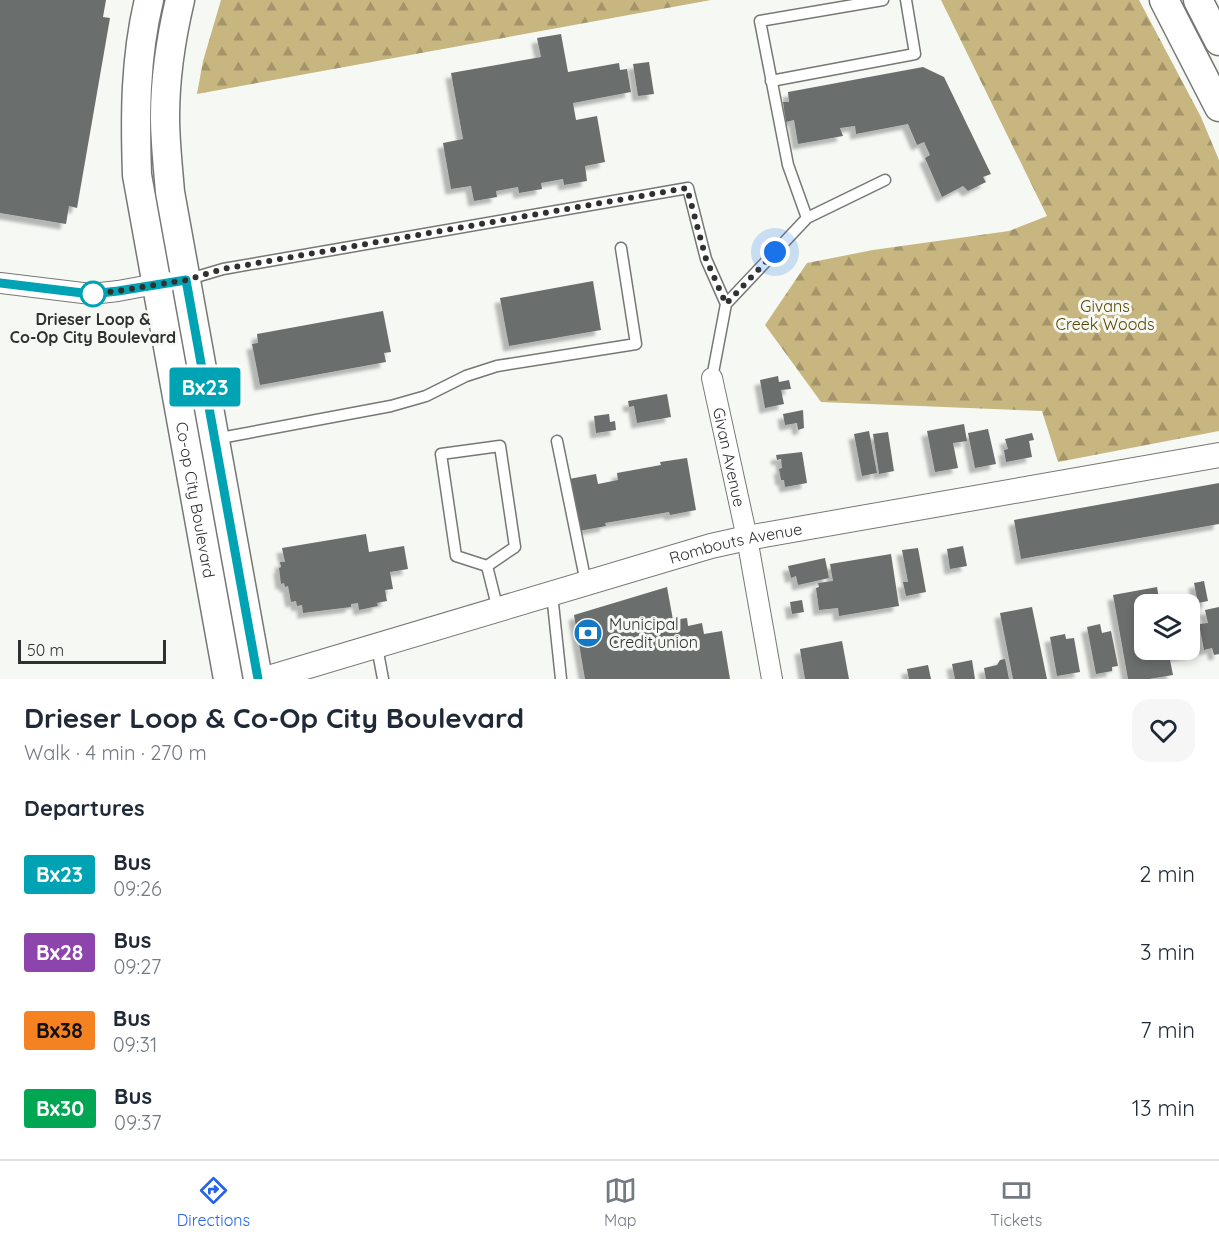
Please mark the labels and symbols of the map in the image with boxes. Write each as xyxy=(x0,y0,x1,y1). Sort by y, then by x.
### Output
your location xyxy=(760,237,790,267)
marker: Drieser Loop & Co-Op City Boulevard xyxy=(80,281,106,307)
park label: Givans Creek Woods xyxy=(1055,296,1155,334)
place label: Drieser Loop & Co-Op City Boulevard xyxy=(10,309,176,347)
line badge: Bx23 xyxy=(163,368,247,406)
street label: Givan Avenue xyxy=(709,406,750,509)
street label: Co-op City Boulevard xyxy=(172,420,220,579)
street label: Rombouts Avenue xyxy=(667,519,803,568)
place label: Municipal Credit union xyxy=(609,614,698,652)
bank icon: Municipal Credit union xyxy=(572,617,604,649)
scale bar xyxy=(18,637,166,664)

